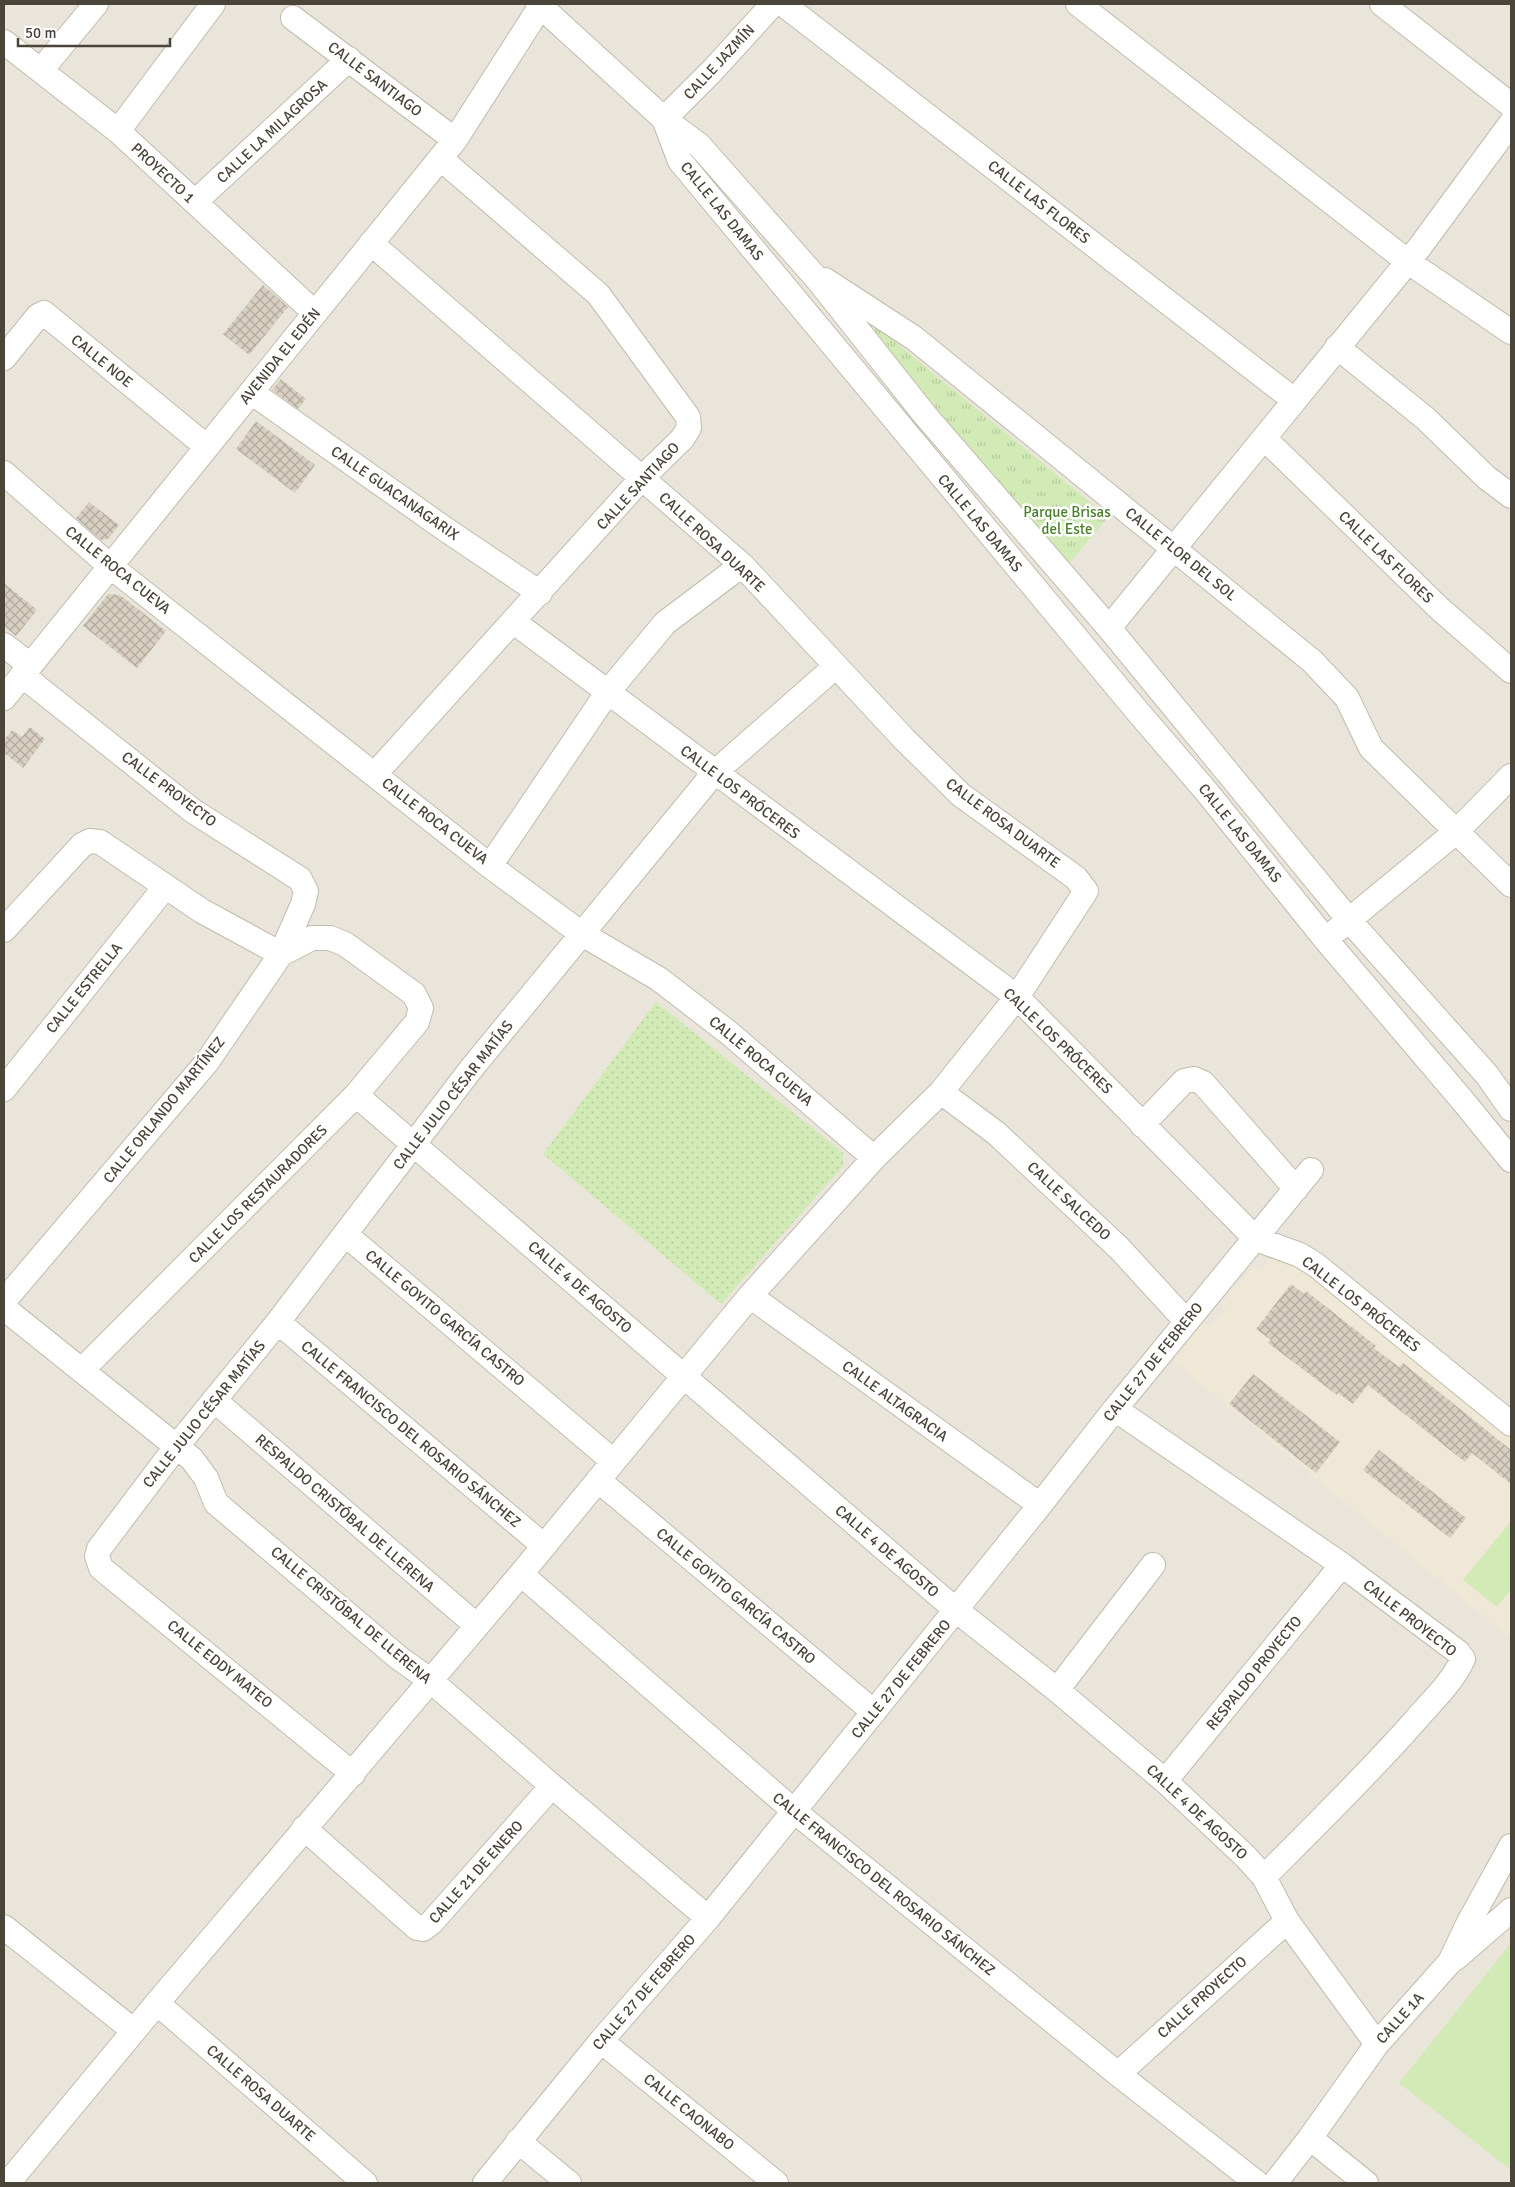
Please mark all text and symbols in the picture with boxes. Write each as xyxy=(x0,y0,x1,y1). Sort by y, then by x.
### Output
scale bar xyxy=(18,15,170,47)
street label: CALLE JAZMÍN xyxy=(679,20,758,103)
text: 50 m xyxy=(25,24,56,42)
street label: CALLE SANTIAGO xyxy=(324,38,426,120)
street label: CALLE LA MILAGROSA xyxy=(213,75,331,187)
street label: PROYECTO 1 xyxy=(128,139,198,207)
street label: CALLE LAS FLORES xyxy=(984,156,1094,248)
street label: CALLE LAS DAMAS xyxy=(677,158,767,264)
street label: AVENIDA EL EDÉN xyxy=(235,304,324,408)
street label: CALLE NOE xyxy=(68,331,136,391)
street label: CALLE SANTIAGO xyxy=(593,438,683,534)
street label: CALLE GUACANAGARIX xyxy=(328,442,463,544)
street label: CALLE LAS DAMAS xyxy=(934,470,1026,576)
street label: CALLE ROSA DUARTE xyxy=(655,488,769,596)
park label: Parque Brisas del Este xyxy=(1023,503,1111,538)
street label: CALLE FLOR DEL SOL xyxy=(1122,504,1240,605)
street label: CALLE LAS FLORES xyxy=(1335,507,1437,607)
street label: CALLE ROCA CUEVA xyxy=(62,522,174,618)
street label: CALLE LOS PRÓCERES xyxy=(677,740,804,843)
street label: CALLE PROYECTO xyxy=(118,747,220,831)
street label: CALLE ROCA CUEVA xyxy=(378,774,492,868)
street label: CALLE ROSA DUARTE xyxy=(942,774,1064,872)
street label: CALLE LAS DAMAS xyxy=(1195,780,1285,886)
street label: CALLE ESTRELLA xyxy=(42,939,126,1037)
street label: CALLE LOS PRÓCERES xyxy=(1000,983,1117,1098)
street label: CALLE ROCA CUEVA xyxy=(705,1012,817,1110)
street label: CALLE JULIO CÉSAR MATÍAS xyxy=(388,1016,517,1173)
street label: CALLE ORLANDO MARTÍNEZ xyxy=(99,1033,229,1187)
street label: CALLE LOS RESTAURADORES xyxy=(185,1121,331,1267)
street label: CALLE SALCEDO xyxy=(1024,1158,1115,1244)
street label: CALLE 4 DE AGOSTO xyxy=(524,1237,636,1337)
street label: CALLE GOYITO GARCÍA CASTRO xyxy=(362,1245,529,1390)
street label: CALLE LOS PRÓCERES xyxy=(1298,1252,1424,1356)
street label: CALLE 27 DE FEBRERO xyxy=(1099,1299,1207,1425)
street label: CALLE JULIO CÉSAR MATÍAS xyxy=(138,1336,269,1491)
street label: CALLE FRANCISCO DEL ROSARIO SÁNCHEZ xyxy=(298,1336,525,1531)
street label: CALLE ALTAGRACIA xyxy=(839,1357,951,1445)
street label: RESPALDO CRISTÓBAL DE LLERENA xyxy=(252,1429,439,1596)
street label: CALLE 4 DE AGOSTO xyxy=(831,1501,943,1601)
street label: CALLE GOYITO GARCÍA CASTRO xyxy=(653,1523,820,1668)
street label: CALLE CRISTÓBAL DE LLERENA xyxy=(267,1542,436,1687)
street label: CALLE PROYECTO xyxy=(1360,1576,1461,1660)
street label: RESPALDO PROYECTO xyxy=(1202,1612,1306,1734)
street label: CALLE EDDY MATEO xyxy=(164,1616,276,1712)
street label: CALLE 27 DE FEBRERO xyxy=(847,1616,955,1742)
street label: CALLE 4 DE AGOSTO xyxy=(1143,1761,1251,1864)
street label: CALLE FRANCISCO DEL ROSARIO SÁNCHEZ xyxy=(769,1788,1000,1979)
street label: CALLE 21 DE ENERO xyxy=(425,1817,527,1927)
street label: CALLE 27 DE FEBRERO xyxy=(589,1930,699,2054)
street label: CALLE PROYECTO xyxy=(1154,1952,1251,2042)
street label: CALLE 1A xyxy=(1372,1989,1428,2047)
street label: CALLE ROSA DUARTE xyxy=(203,2041,319,2145)
street label: CALLE CAONABO xyxy=(640,2070,738,2154)

